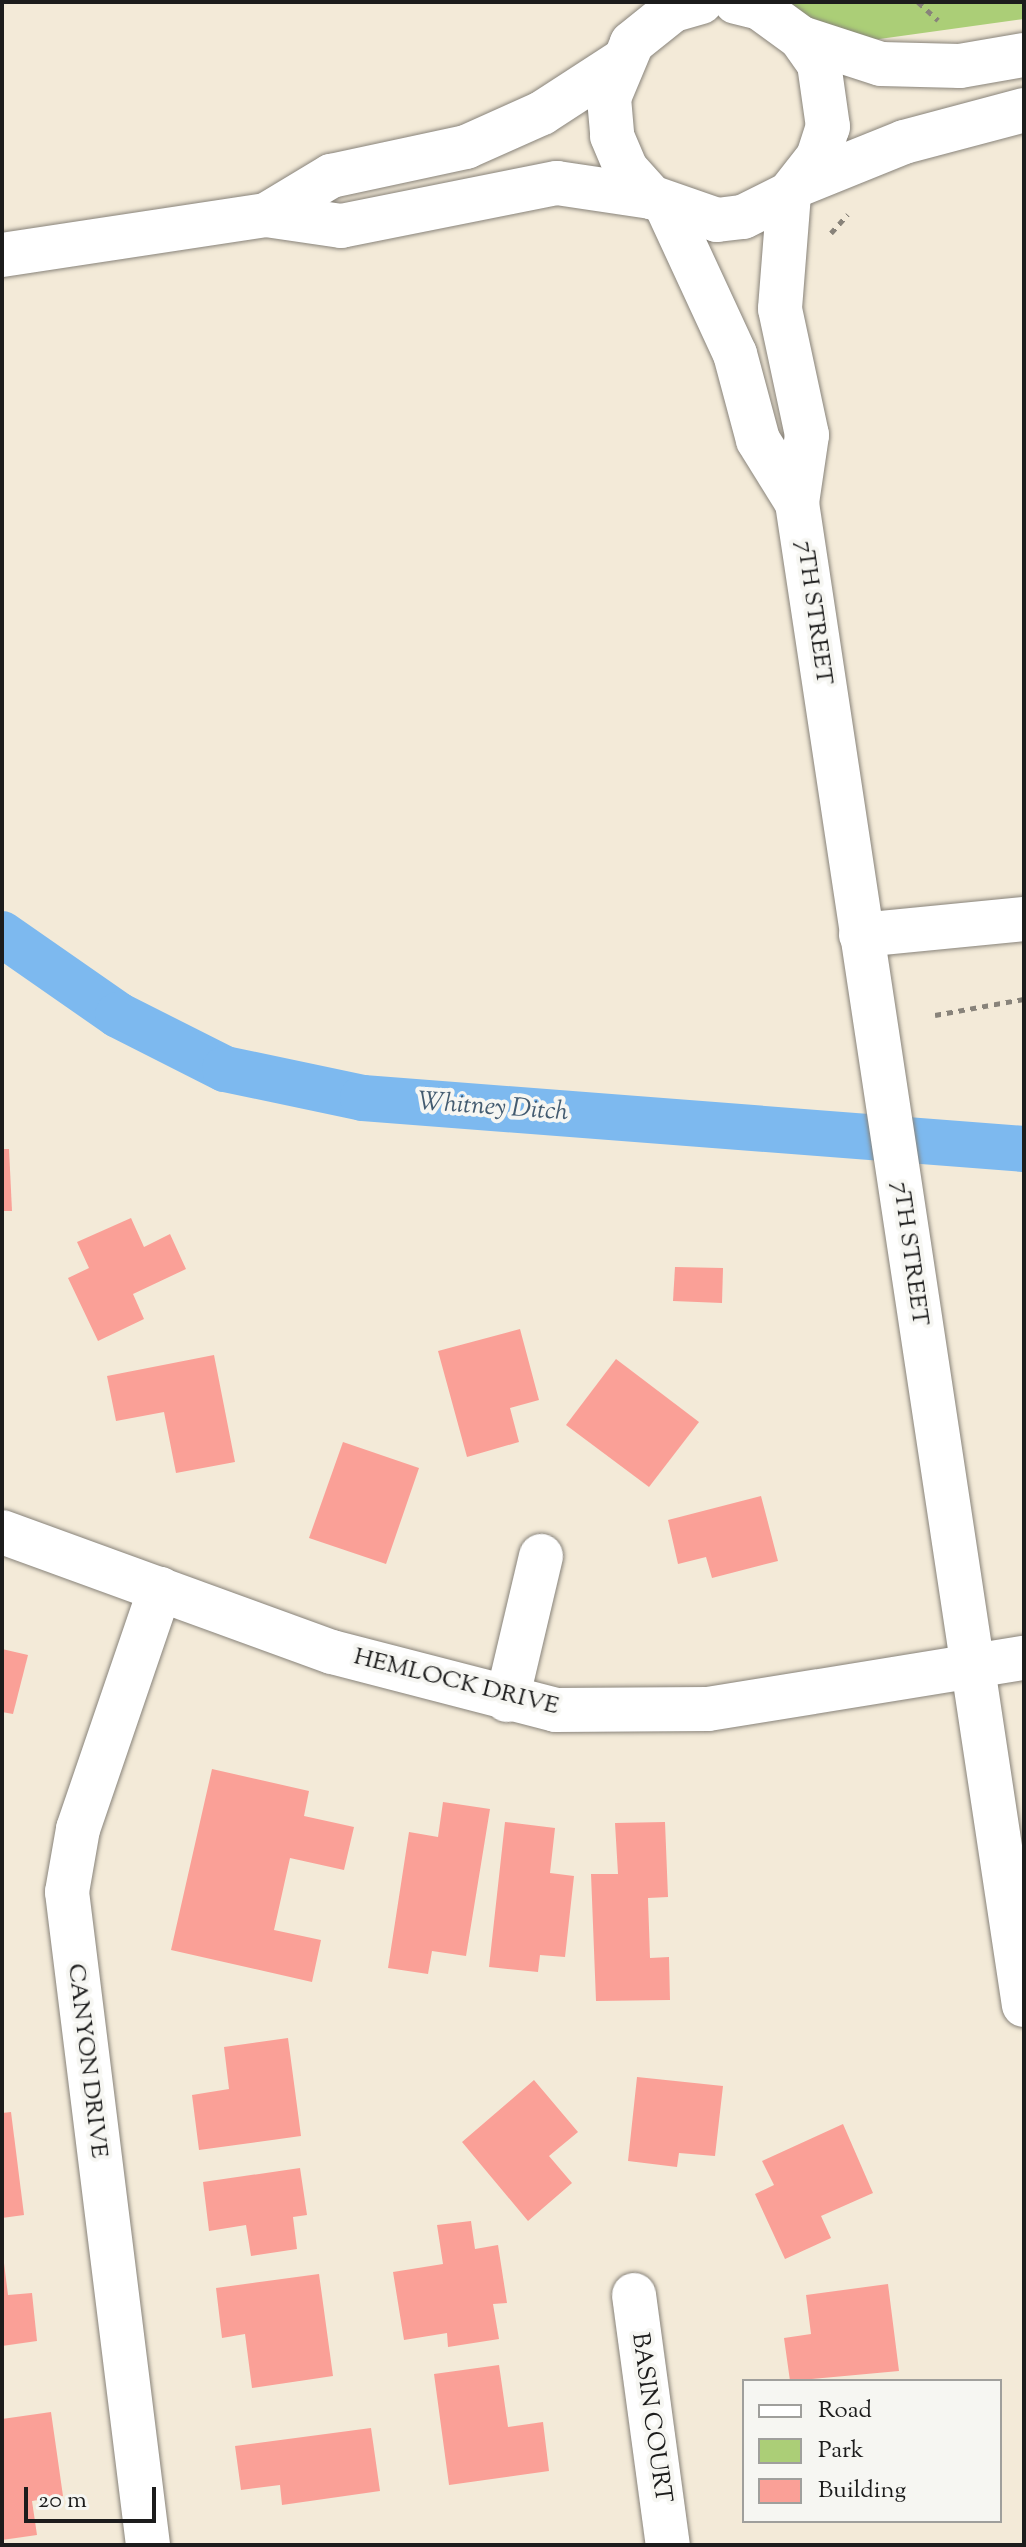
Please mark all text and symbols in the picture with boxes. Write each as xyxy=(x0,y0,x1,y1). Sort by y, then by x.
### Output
street label: 7TH STREET xyxy=(789,539,837,687)
water label: Whitney Ditch xyxy=(417,1087,569,1129)
street label: 7TH STREET xyxy=(885,1180,933,1328)
street label: HEMLOCK DRIVE xyxy=(350,1644,562,1722)
street label: CANYON DRIVE xyxy=(60,1962,112,2160)
street label: BASIN COURT xyxy=(624,2331,676,2505)
legend xyxy=(742,2379,1002,2523)
text: Road xyxy=(818,2394,872,2428)
text: Park xyxy=(818,2434,864,2468)
scale bar xyxy=(28,2471,160,2521)
text: Building xyxy=(818,2474,906,2508)
text: 20 m xyxy=(38,2484,87,2518)

